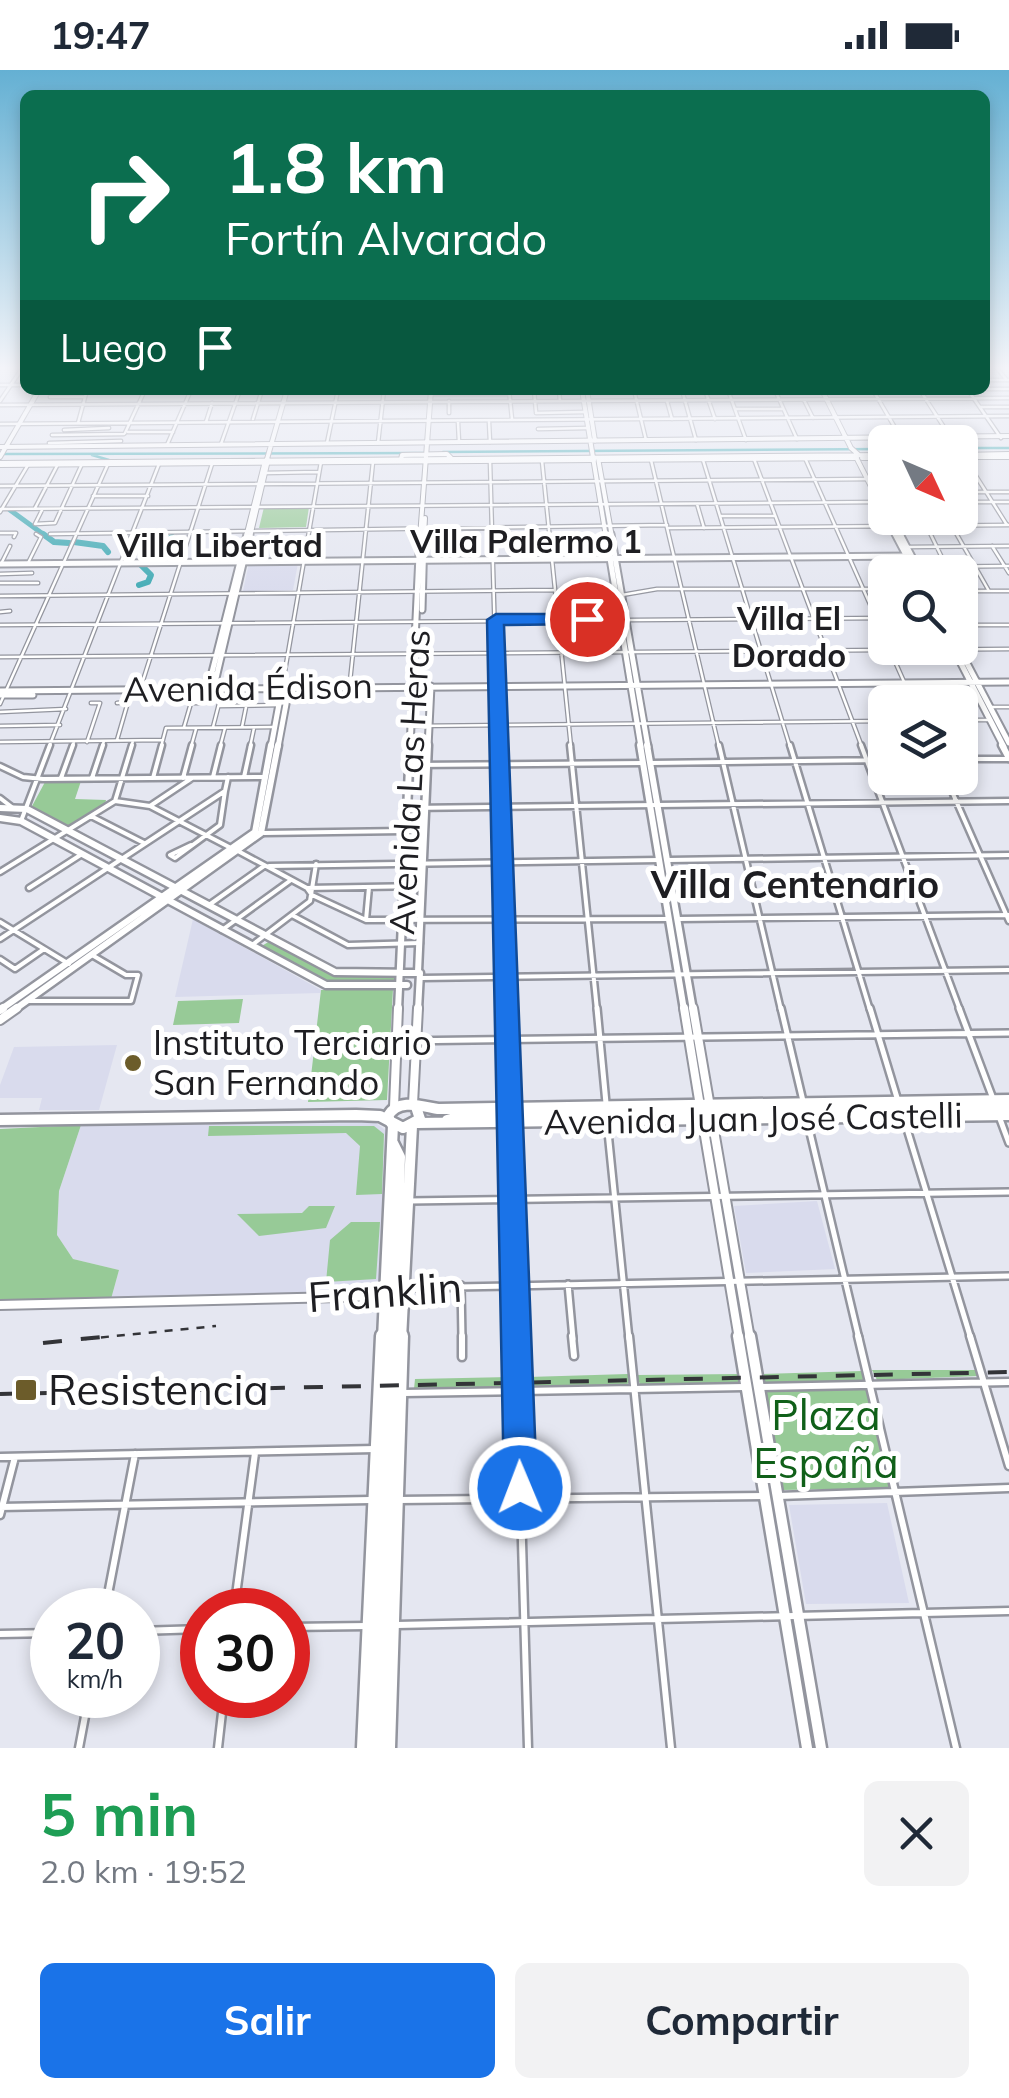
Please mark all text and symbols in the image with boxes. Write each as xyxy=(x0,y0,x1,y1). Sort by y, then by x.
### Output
text: 19:47 xyxy=(50,11,151,59)
text: 1.8 km xyxy=(225,123,447,211)
icon: right xyxy=(60,130,190,260)
text: Fortín Alvarado xyxy=(225,210,547,266)
icon: arrive xyxy=(188,320,243,375)
text: Luego xyxy=(60,324,168,372)
north arrow xyxy=(868,425,978,535)
map controls xyxy=(868,425,978,795)
district label: Villa Palermo 1 xyxy=(409,521,642,561)
district label: Villa Libertad xyxy=(116,525,323,565)
button: search xyxy=(868,555,978,665)
pin xyxy=(545,577,630,662)
icon: arrive xyxy=(560,592,615,647)
district label: Villa El Dorado xyxy=(732,598,846,675)
street label: Avenida Las Heras xyxy=(379,628,439,936)
street label: Avenida Édison xyxy=(123,663,373,711)
button: layers xyxy=(868,685,978,795)
district label: Villa Centenario xyxy=(650,860,939,908)
place label: Instituto Terciario San Fernando xyxy=(153,1020,432,1104)
marker: Instituto Terciario San Fernando xyxy=(122,1052,144,1074)
street label: Avenida Juan José Castelli xyxy=(543,1092,963,1144)
street label: Franklin xyxy=(306,1260,464,1323)
place label: Resistencia xyxy=(48,1363,269,1416)
marker: Resistencia xyxy=(13,1377,39,1403)
park label: Plaza España xyxy=(753,1388,899,1489)
position arrow xyxy=(468,1436,572,1540)
speed limit sign: 30 xyxy=(180,1588,310,1718)
text: 20 xyxy=(65,1609,125,1672)
text: km/h xyxy=(67,1663,123,1694)
text: 5 min xyxy=(40,1776,198,1851)
button: close xyxy=(864,1781,969,1886)
text: 2.0 km · 19:52 xyxy=(40,1851,247,1891)
button: Salir xyxy=(40,1963,495,2078)
button: Compartir xyxy=(515,1963,969,2078)

